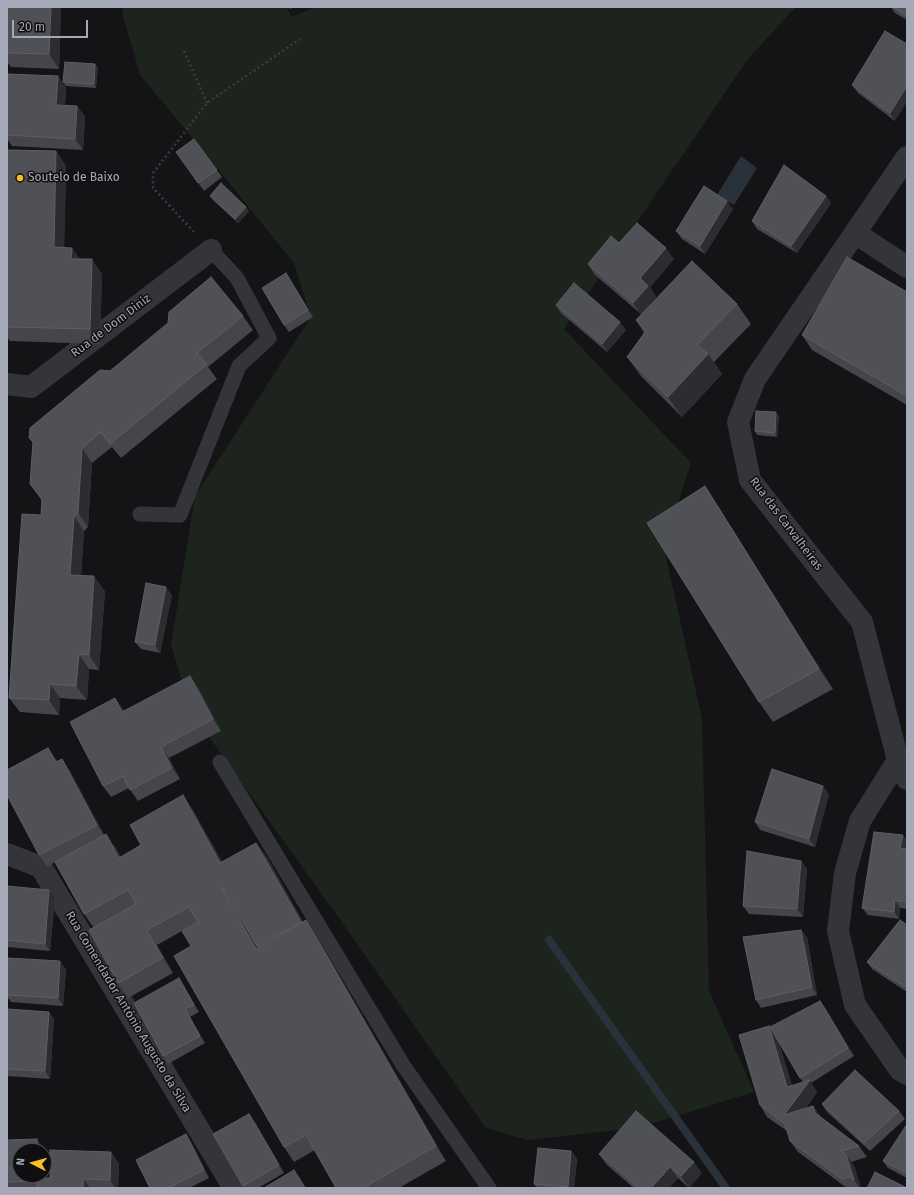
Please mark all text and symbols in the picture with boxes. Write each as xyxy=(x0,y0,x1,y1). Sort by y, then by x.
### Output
scale bar xyxy=(14,12,90,38)
text: 20 m xyxy=(19,20,45,34)
place label: Soutelo de Baixo xyxy=(28,171,120,185)
marker: Soutelo de Baixo xyxy=(15,173,25,183)
street label: Rua de Dom Diniz xyxy=(68,291,154,361)
street label: Rua das Carvalheiras xyxy=(746,475,826,573)
street label: Rua Comendador António Augusto da Silva xyxy=(62,909,194,1115)
north arrow xyxy=(12,1143,52,1183)
text: N xyxy=(14,1157,27,1166)

